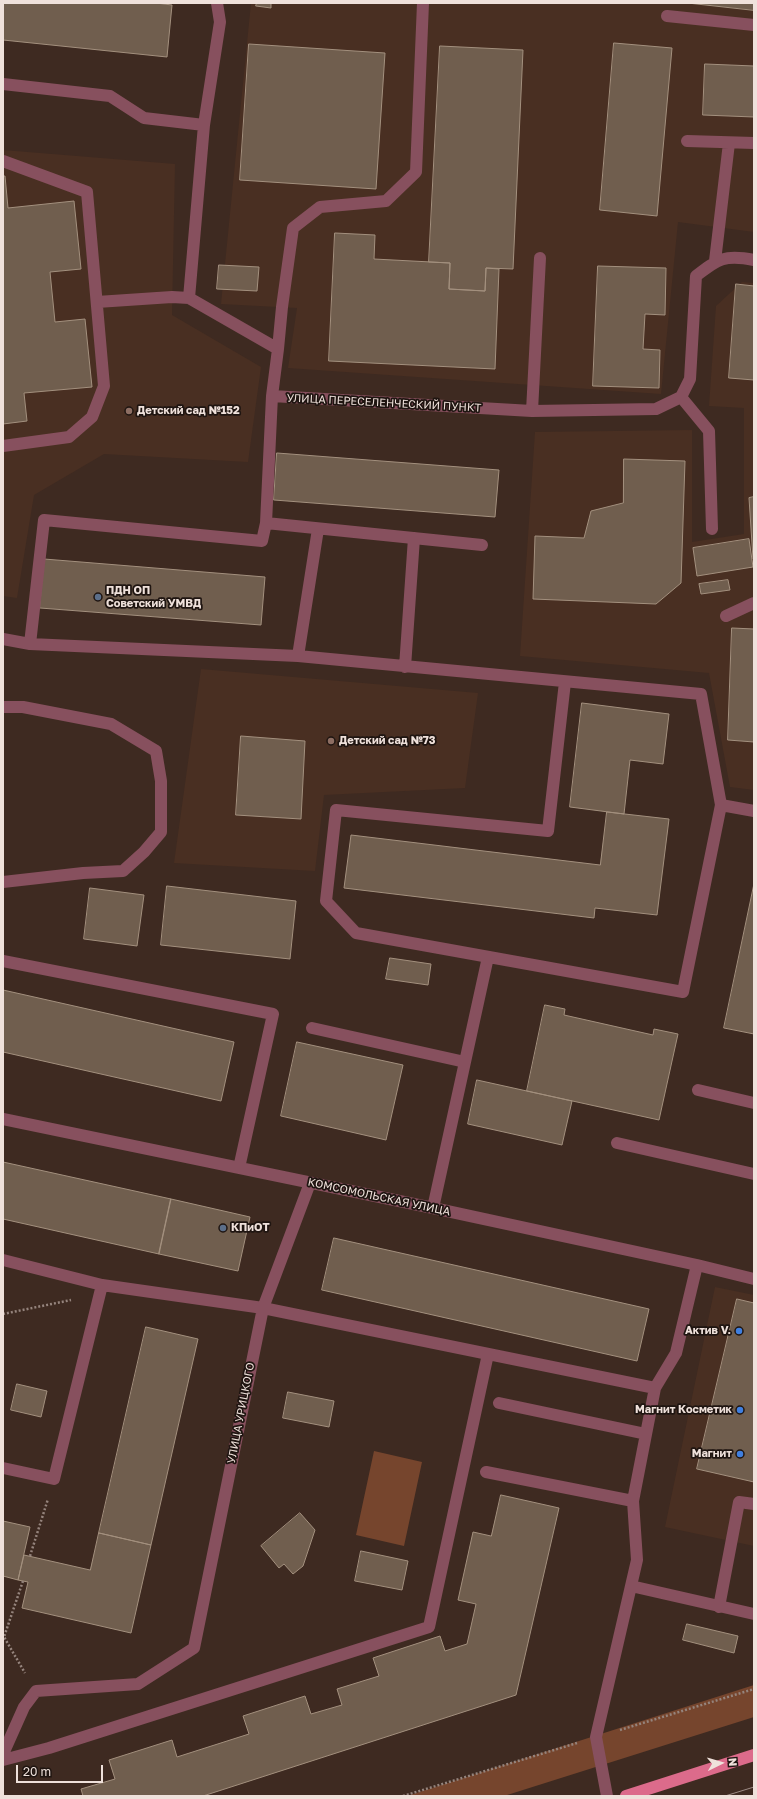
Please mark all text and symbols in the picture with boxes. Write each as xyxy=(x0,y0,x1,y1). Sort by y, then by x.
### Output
street label: УЛИЦА ПЕРЕСЕЛЕНЧЕСКИЙ ПУНКТ xyxy=(286,391,482,415)
place label: Детский сад №152 xyxy=(137,404,240,418)
marker: Детский сад №152 xyxy=(124,406,134,416)
place label: ПДН ОП Советский УМВД xyxy=(106,584,201,610)
marker: ПДН ОП Советский УМВД xyxy=(93,592,103,602)
place label: Детский сад №73 xyxy=(339,734,435,748)
marker: Детский сад №73 xyxy=(326,736,336,746)
street label: КОМСОМОЛЬСКАЯ УЛИЦА xyxy=(306,1175,452,1219)
place label: КПиОТ xyxy=(231,1221,270,1235)
marker: КПиОТ xyxy=(218,1223,228,1233)
place label: Актив V. xyxy=(685,1324,731,1338)
marker: Актив V. xyxy=(734,1326,744,1336)
street label: УЛИЦА УРИЦКОГО xyxy=(225,1361,257,1465)
place label: Магнит Косметик xyxy=(635,1403,732,1417)
marker: Магнит Косметик xyxy=(735,1405,745,1415)
place label: Магнит xyxy=(692,1447,732,1461)
marker: Магнит xyxy=(735,1449,745,1459)
north arrow xyxy=(701,1743,741,1783)
scale bar xyxy=(18,1757,105,1783)
text: N xyxy=(727,1757,740,1767)
text: 20 m xyxy=(23,1764,51,1779)

